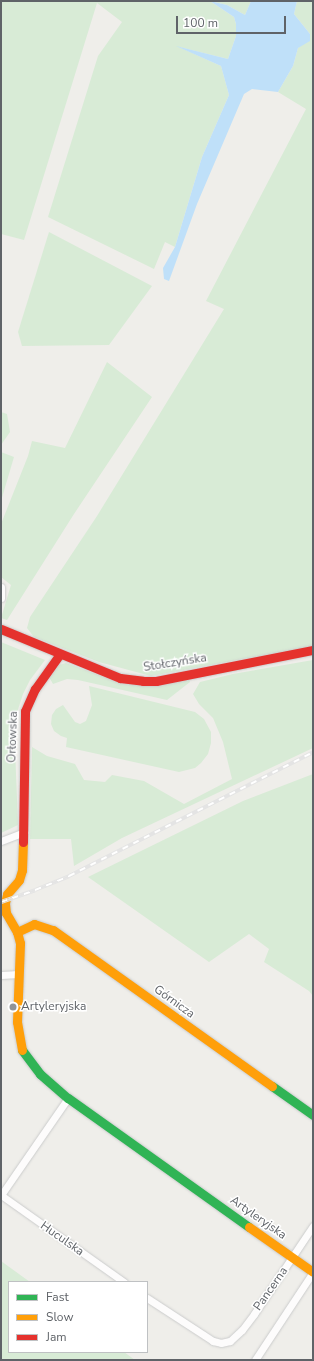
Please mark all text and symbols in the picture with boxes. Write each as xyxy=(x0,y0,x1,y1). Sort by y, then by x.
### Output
scale bar xyxy=(178,8,288,34)
text: 100 m xyxy=(183,15,218,31)
street label: Stołczyńska xyxy=(142,651,208,675)
street label: Orłowska xyxy=(5,711,21,763)
street label: Górnicza xyxy=(151,982,197,1022)
place label: Artyleryjska xyxy=(21,1000,86,1014)
marker: Artyleryjska xyxy=(8,1002,18,1012)
street label: Artyleryjska xyxy=(227,1193,289,1243)
street label: Huculska xyxy=(38,1219,86,1259)
street label: Pancerna xyxy=(251,1264,291,1314)
legend xyxy=(8,1281,148,1353)
text: Fast xyxy=(46,1289,69,1305)
text: Slow xyxy=(46,1309,74,1325)
text: Jam xyxy=(46,1329,67,1345)

